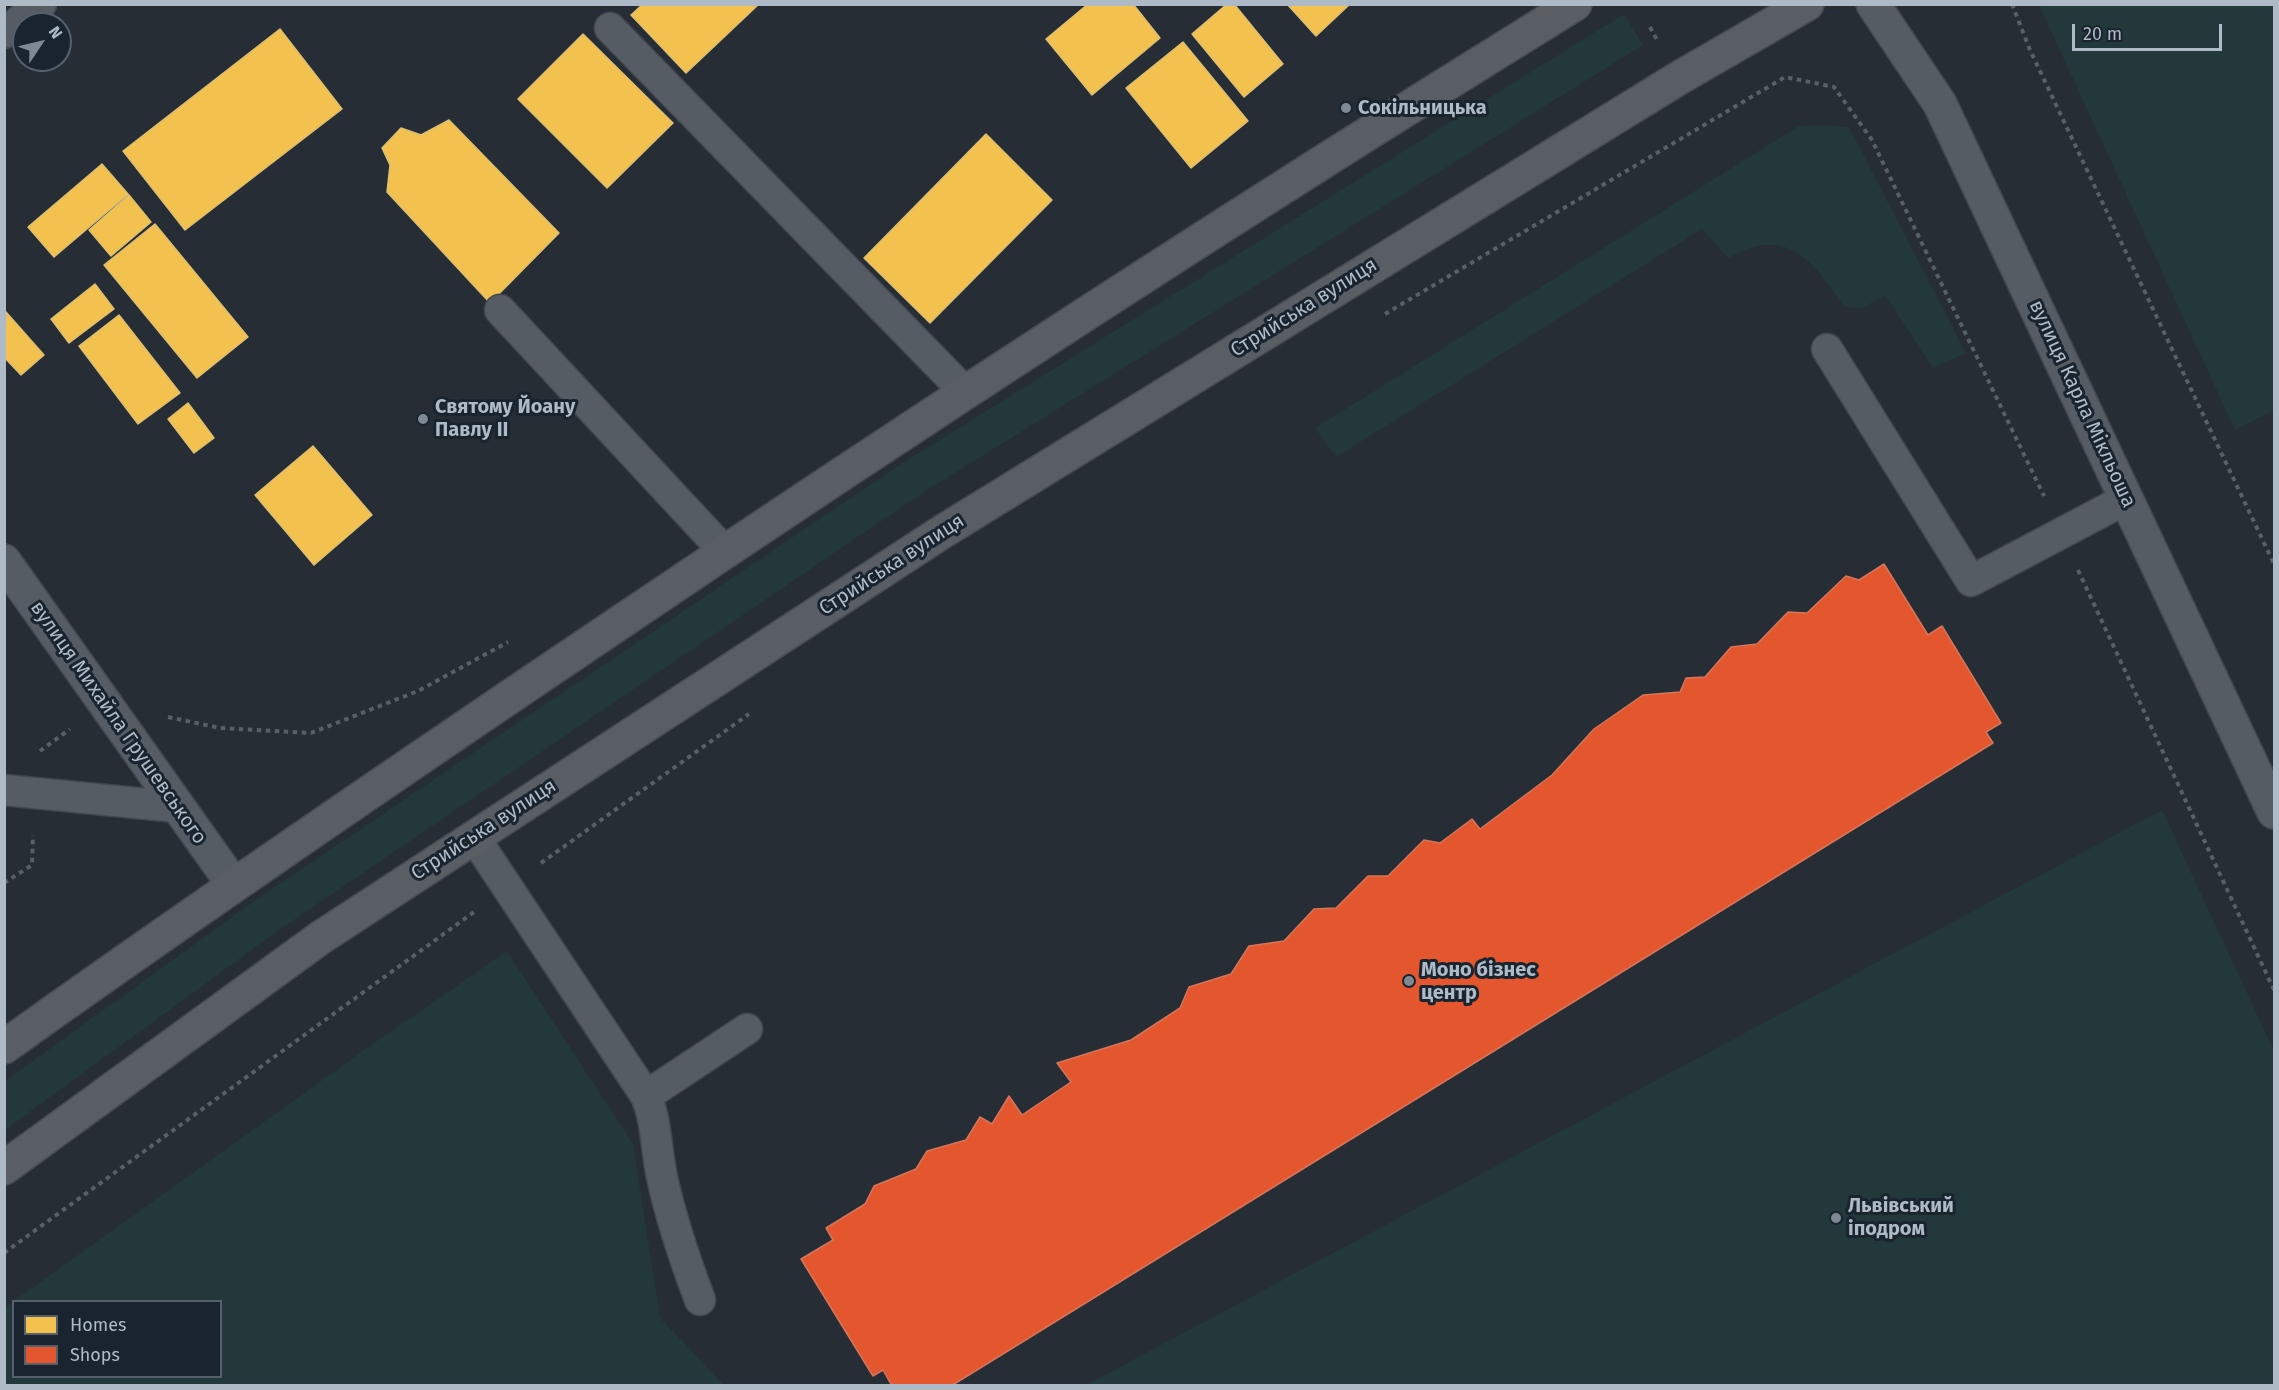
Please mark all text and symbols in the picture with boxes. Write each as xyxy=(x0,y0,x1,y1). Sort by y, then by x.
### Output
north arrow xyxy=(12,12,72,72)
scale bar xyxy=(2075,12,2225,50)
text: N xyxy=(45,23,66,42)
text: 20 m xyxy=(2083,23,2122,45)
place label: Сокільницька xyxy=(1358,96,1487,120)
marker: Сокільницька xyxy=(1339,101,1353,115)
street label: Стрийська вулиця xyxy=(1226,253,1382,363)
street label: вулиця Карла Мікльоша xyxy=(2023,297,2141,511)
place label: Святому Йоану Павлу ІІ xyxy=(435,395,575,442)
marker: Святому Йоану Павлу ІІ xyxy=(416,412,430,426)
street label: Стрийська вулиця xyxy=(815,509,969,621)
street label: вулиця Михайла Грушевського xyxy=(25,597,211,849)
street label: Стрийська вулиця xyxy=(407,774,561,886)
place label: Моно бізнес центр xyxy=(1421,958,1536,1005)
marker: Моно бізнес центр xyxy=(1402,974,1416,988)
place label: Львівський іподром xyxy=(1848,1194,1954,1241)
marker: Львівський іподром xyxy=(1829,1211,1843,1225)
legend xyxy=(12,1300,222,1378)
text: Homes xyxy=(70,1314,126,1336)
text: Shops xyxy=(70,1344,120,1366)

